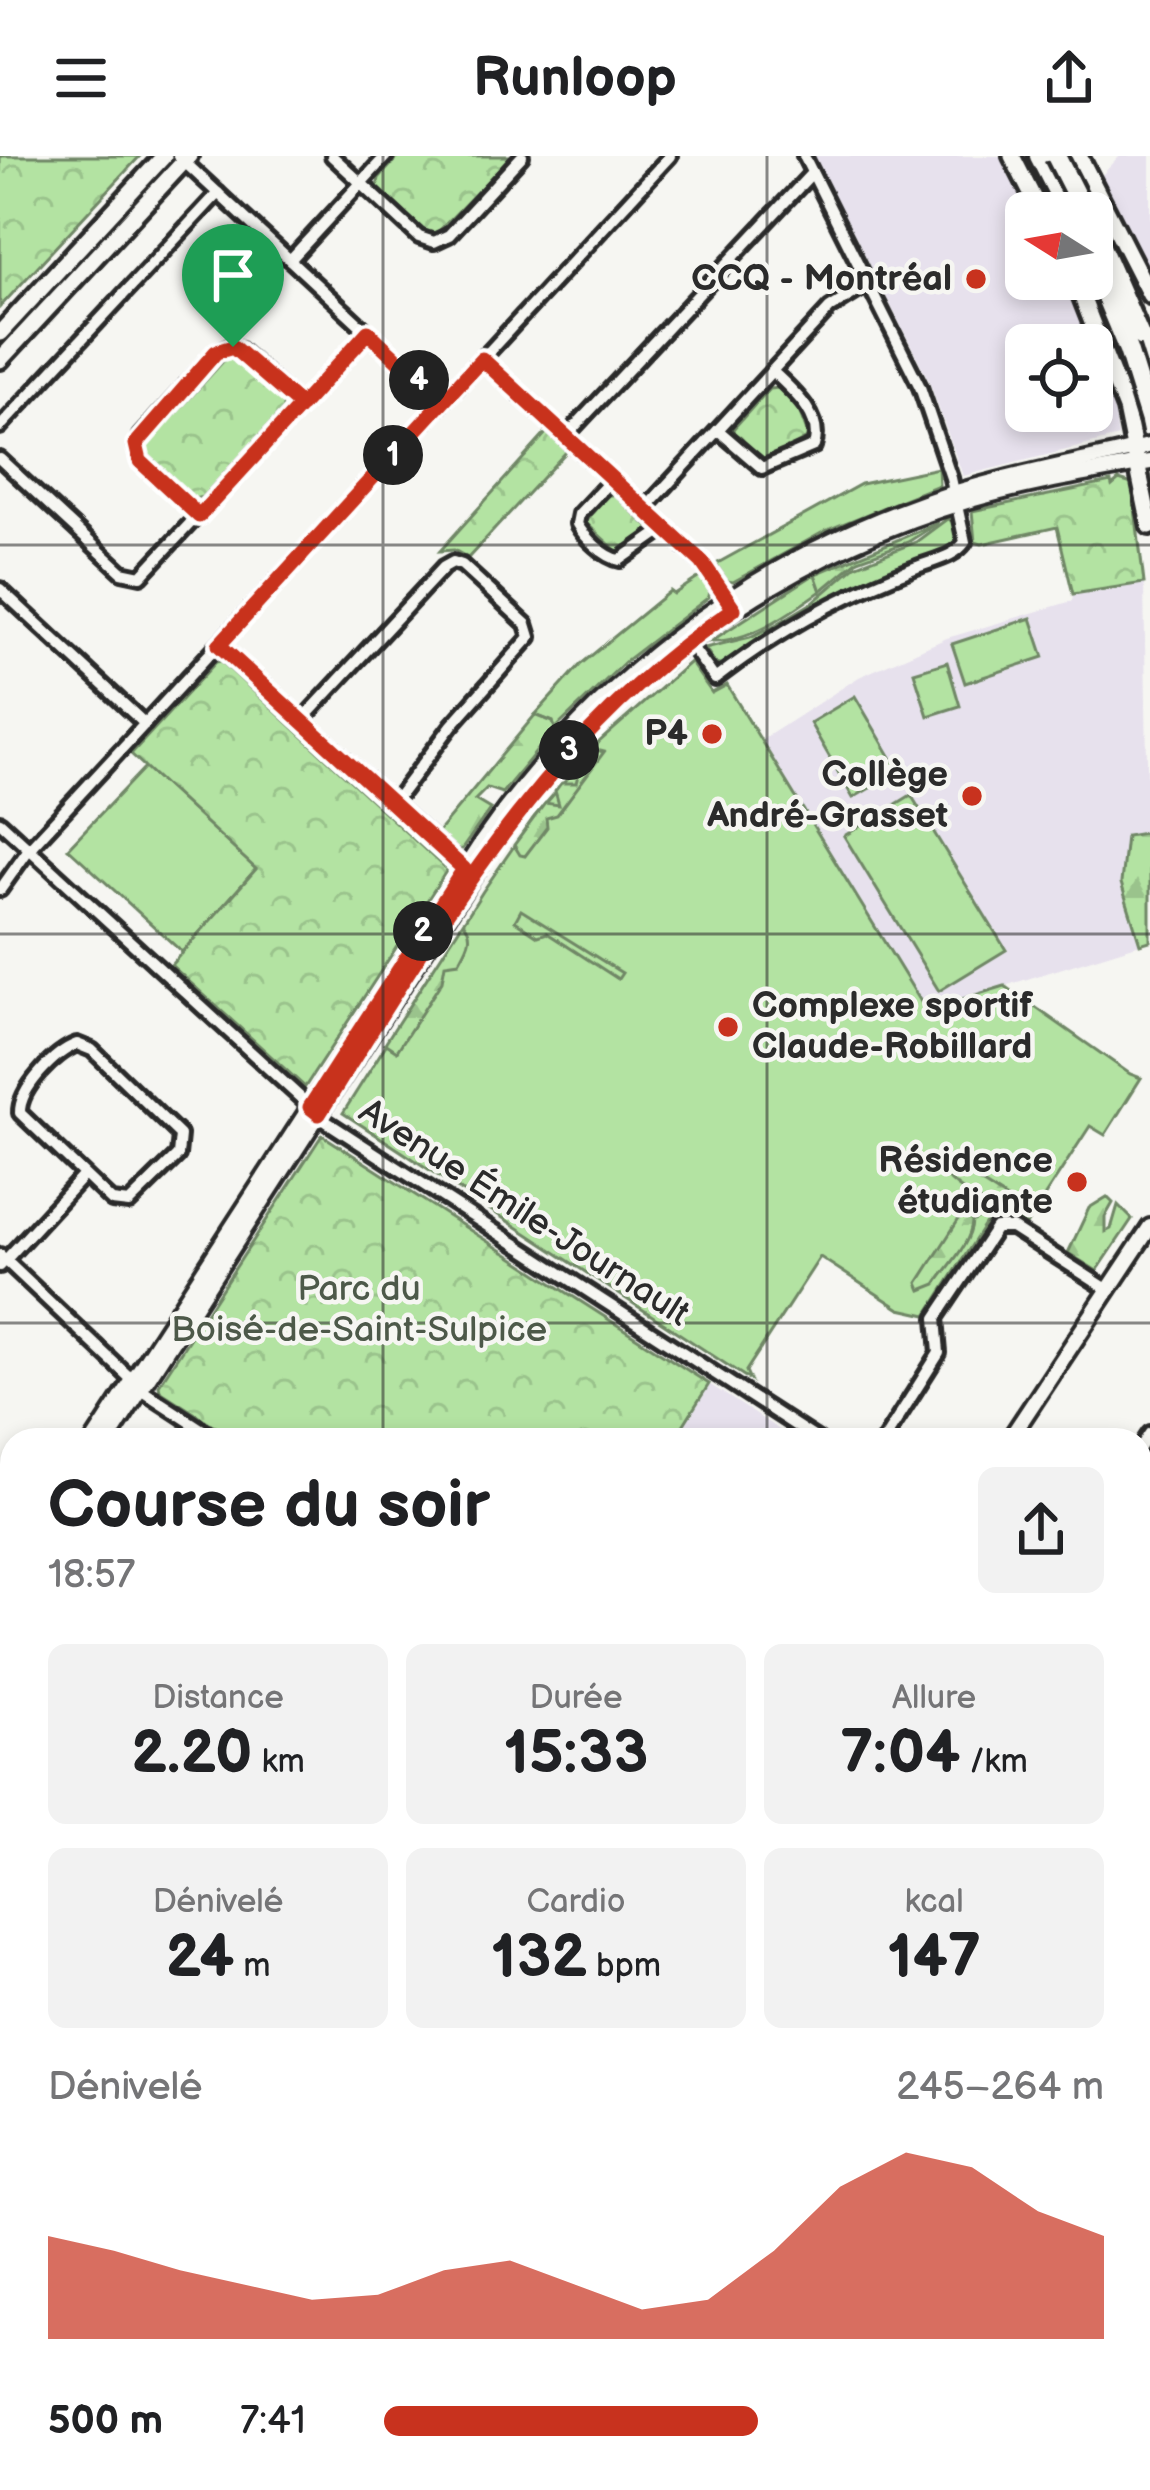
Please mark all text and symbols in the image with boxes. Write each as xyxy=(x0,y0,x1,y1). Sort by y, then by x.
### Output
icon: menu xyxy=(48,45,114,111)
icon: share xyxy=(1036,45,1102,111)
text: Runloop xyxy=(473,46,677,111)
north arrow xyxy=(1005,192,1113,300)
map controls xyxy=(1005,192,1113,432)
pin xyxy=(182,224,284,347)
icon: arrive xyxy=(200,242,266,308)
place label: CCQ - Montréal xyxy=(691,258,952,301)
marker: CCQ - Montréal xyxy=(963,266,989,292)
button: locate xyxy=(1005,324,1113,432)
pin: 4 xyxy=(389,350,449,410)
text: 4 xyxy=(409,360,429,400)
pin: 1 xyxy=(363,425,423,485)
text: 1 xyxy=(386,435,400,475)
place label: P4 xyxy=(644,713,688,756)
pin: 3 xyxy=(539,720,599,780)
marker: P4 xyxy=(699,721,725,747)
text: 3 xyxy=(559,730,579,770)
place label: Collège André-Grasset xyxy=(706,754,948,838)
marker: Collège André-Grasset xyxy=(959,783,985,809)
pin: 2 xyxy=(393,901,453,961)
text: 2 xyxy=(413,911,433,951)
place label: Complexe sportif Claude-Robillard xyxy=(752,985,1033,1069)
marker: Complexe sportif Claude-Robillard xyxy=(715,1014,741,1040)
street label: Avenue Émile-Journault xyxy=(351,1089,698,1336)
place label: Résidence étudiante xyxy=(878,1140,1053,1224)
marker: Résidence étudiante xyxy=(1064,1169,1090,1195)
park label: Parc du Boisé-de-Saint-Sulpice xyxy=(171,1268,547,1352)
text: Course du soir xyxy=(48,1467,490,1546)
button: share xyxy=(978,1467,1104,1593)
text: 18:57 xyxy=(48,1552,135,1599)
text: Distance xyxy=(152,1678,284,1718)
text: Durée xyxy=(529,1678,623,1718)
text: Allure xyxy=(892,1678,976,1718)
text: 2.20 xyxy=(131,1718,253,1790)
text: 15:33 xyxy=(504,1718,648,1790)
text: 7:04 xyxy=(840,1718,960,1790)
text: km xyxy=(253,1742,305,1782)
text: /km xyxy=(960,1742,1028,1782)
text: Dénivelé xyxy=(153,1882,283,1922)
text: Cardio xyxy=(527,1882,625,1922)
text: kcal xyxy=(904,1882,964,1922)
text: 24 xyxy=(165,1922,234,1994)
text: 132 xyxy=(491,1922,587,1994)
text: 147 xyxy=(887,1922,981,1994)
text: m xyxy=(234,1946,271,1986)
text: bpm xyxy=(587,1946,661,1986)
text: Dénivelé xyxy=(48,2064,202,2111)
text: 245–264 m xyxy=(896,2064,1104,2111)
text: 500 m xyxy=(48,2398,163,2445)
text: 7:41 xyxy=(240,2398,306,2445)

